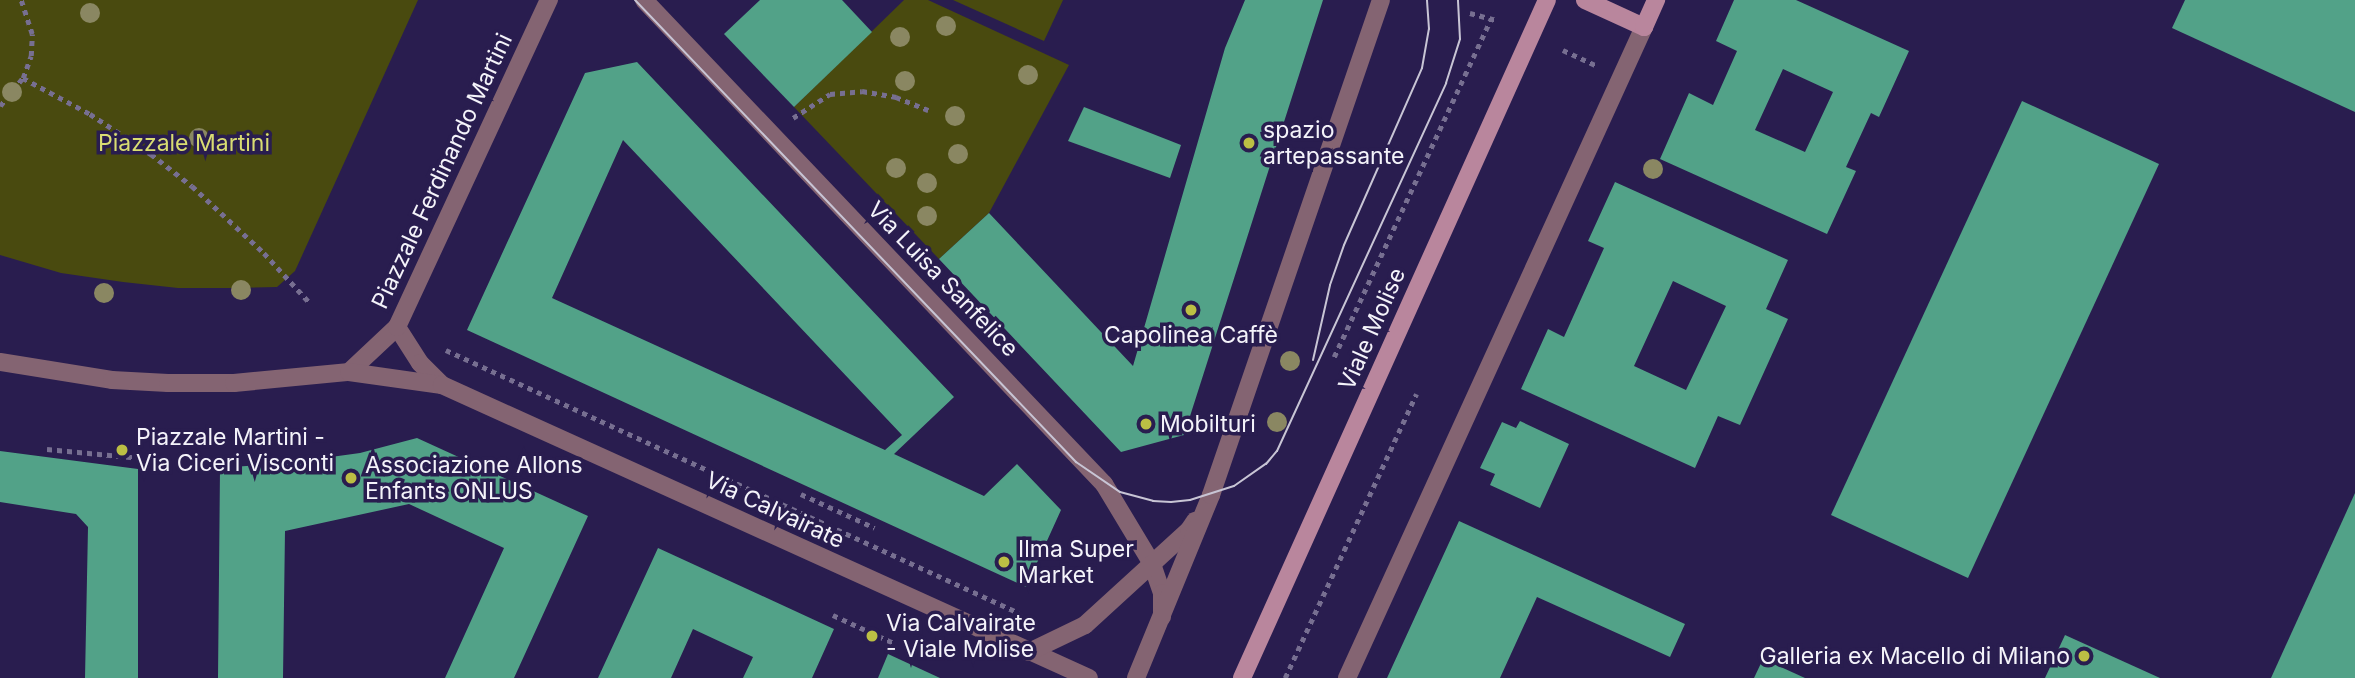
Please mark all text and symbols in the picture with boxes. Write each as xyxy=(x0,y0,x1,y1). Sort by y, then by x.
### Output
street label: Piazzale Ferdinando Martini xyxy=(366,29,518,313)
place label: spazio artepassante xyxy=(1263,116,1404,170)
park label: Piazzale Martini xyxy=(98,129,270,157)
marker: spazio artepassante xyxy=(1241,135,1257,151)
street label: Via Luisa Sanfelice xyxy=(862,196,1024,362)
street label: Viale Molise xyxy=(1333,264,1411,394)
marker: Capolinea Caffè xyxy=(1183,302,1199,318)
place label: Capolinea Caffè xyxy=(1104,321,1278,349)
place label: Mobilturi xyxy=(1160,410,1256,438)
marker: Mobilturi xyxy=(1138,416,1154,432)
place label: Piazzale Martini - Via Ciceri Visconti xyxy=(136,423,334,477)
marker: Piazzale Martini - Via Ciceri Visconti xyxy=(114,442,130,458)
place label: Associazione Allons Enfants ONLUS xyxy=(365,451,583,505)
street label: Via Calvairate xyxy=(701,466,849,554)
marker: Associazione Allons Enfants ONLUS xyxy=(343,470,359,486)
place label: Ilma Super Market xyxy=(1018,535,1134,589)
marker: Ilma Super Market xyxy=(996,554,1012,570)
place label: Via Calvairate - Viale Molise xyxy=(886,609,1036,663)
marker: Via Calvairate - Viale Molise xyxy=(864,628,880,644)
place label: Galleria ex Macello di Milano xyxy=(1760,642,2070,670)
marker: Galleria ex Macello di Milano xyxy=(2076,648,2092,664)

